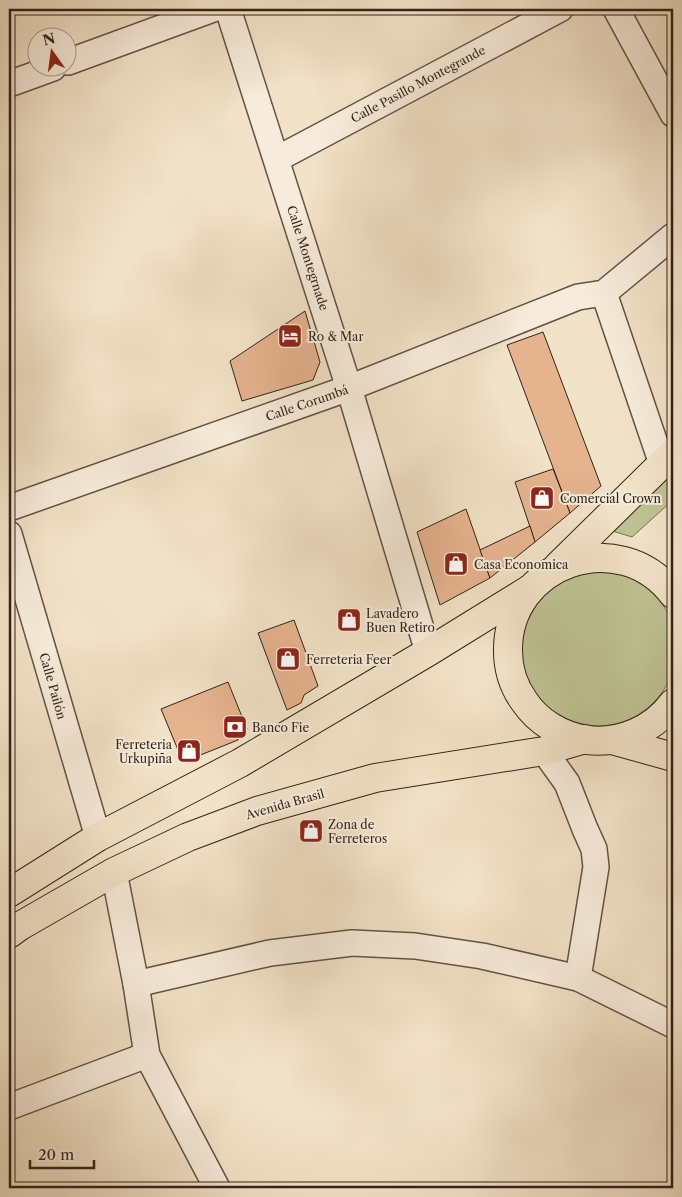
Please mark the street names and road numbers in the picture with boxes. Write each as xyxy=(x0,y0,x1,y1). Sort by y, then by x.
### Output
street label: Calle Pasillo Montegrande xyxy=(348,42,488,126)
street label: Calle Montegrnade xyxy=(284,204,332,313)
street label: Calle Corumbá xyxy=(264,382,351,424)
street label: Calle Pailón xyxy=(36,651,70,722)
street label: Avenida Brasil xyxy=(243,786,326,823)

